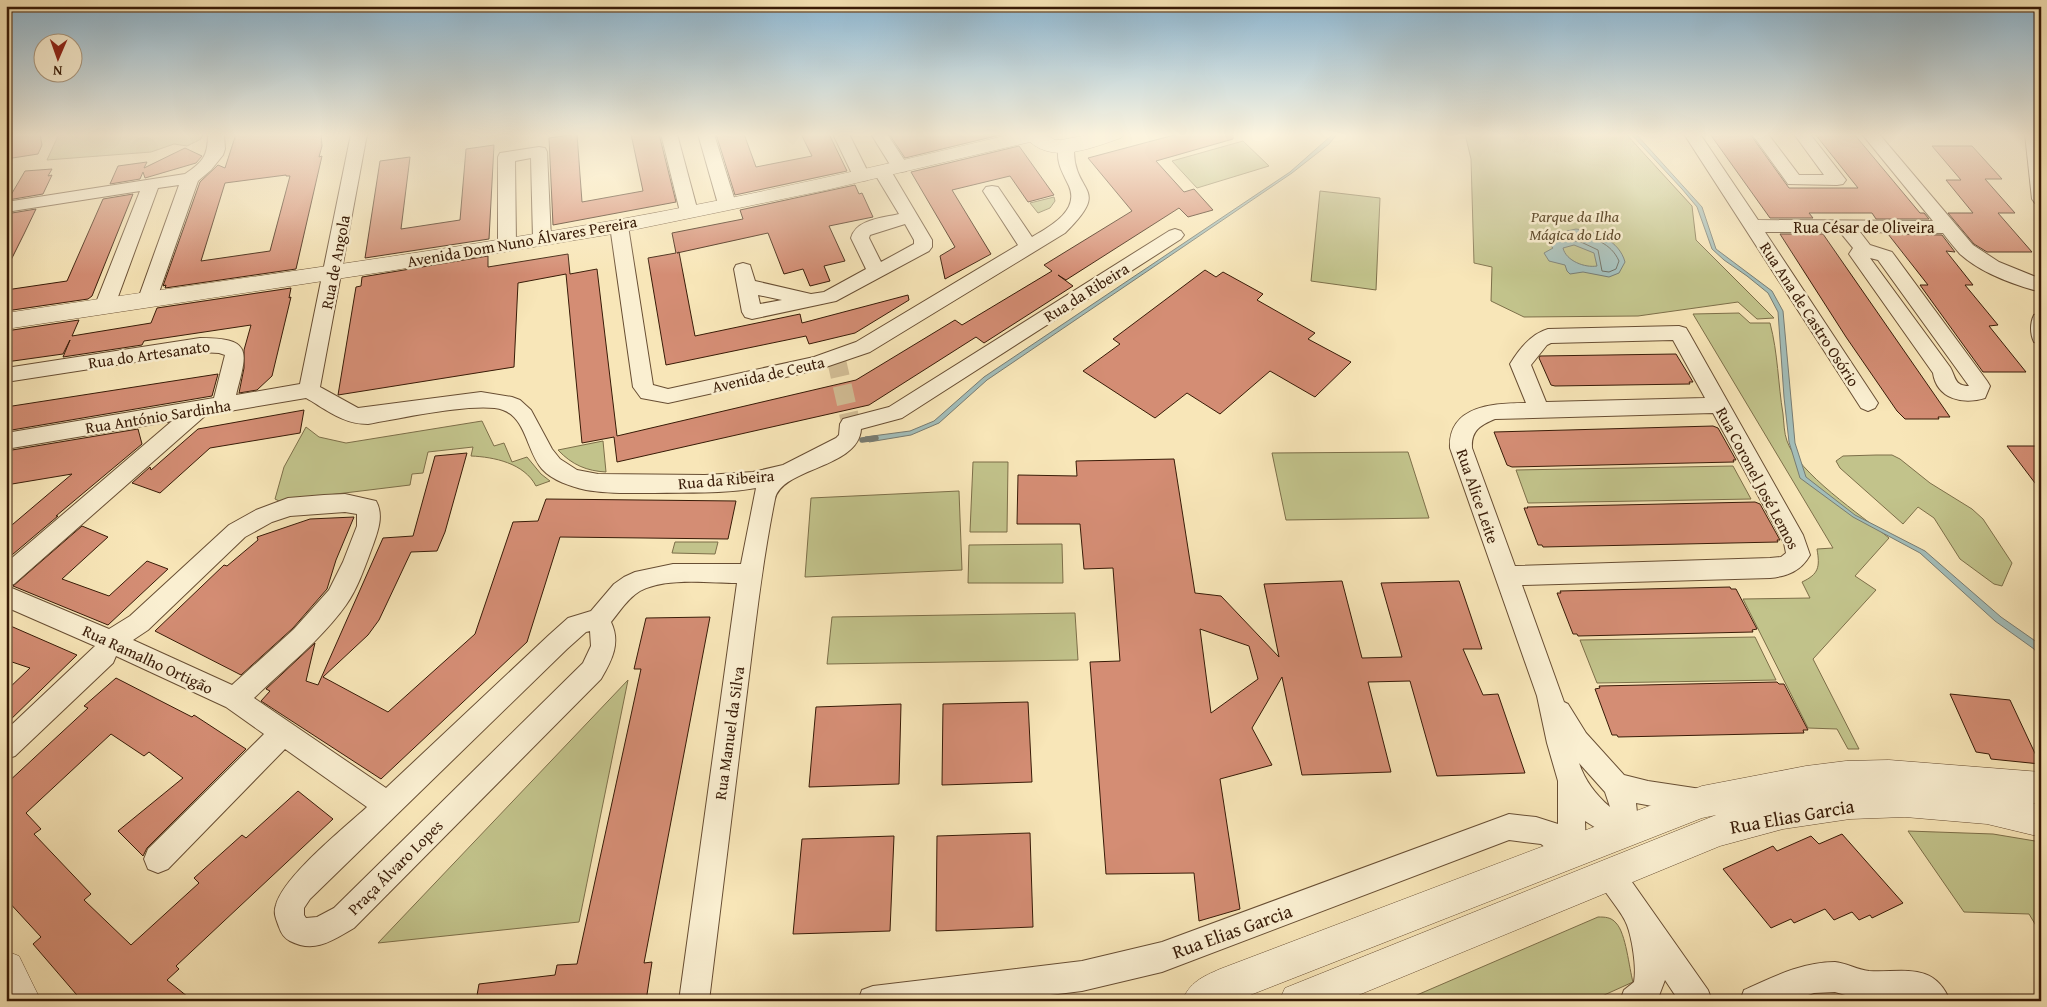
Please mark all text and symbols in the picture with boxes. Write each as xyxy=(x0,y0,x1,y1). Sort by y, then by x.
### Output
north arrow xyxy=(32,32,82,82)
text: N xyxy=(52,61,63,81)
park label: Parque da Ilha Mágica do Lido xyxy=(1529,204,1621,246)
street label: Avenida Dom Nuno Álvares Pereira xyxy=(405,209,639,273)
street label: Rua de Angola xyxy=(314,212,356,311)
street label: Rua César de Oliveira xyxy=(1793,215,1935,239)
street label: Rua Ana de Castro Osório xyxy=(1754,237,1866,391)
street label: Rua da Ribeira xyxy=(1039,256,1134,328)
street label: Rua do Artesanato xyxy=(86,334,212,374)
street label: Avenida de Ceuta xyxy=(709,349,827,399)
street label: Rua António Sardinha xyxy=(84,393,233,439)
street label: Rua Coronel José Lemos xyxy=(1710,402,1806,554)
street label: Rua Alice Leite xyxy=(1451,445,1505,547)
street label: Rua da Ribeira xyxy=(677,463,776,495)
street label: Rua Ramalho Ortigão xyxy=(79,618,217,700)
street label: Rua Manuel da Silva xyxy=(708,664,750,801)
street label: Rua Elias Garcia xyxy=(1728,791,1856,841)
street label: Praça Álvaro Lopes xyxy=(342,814,448,920)
street label: Rua Elias Garcia xyxy=(1168,896,1296,966)

